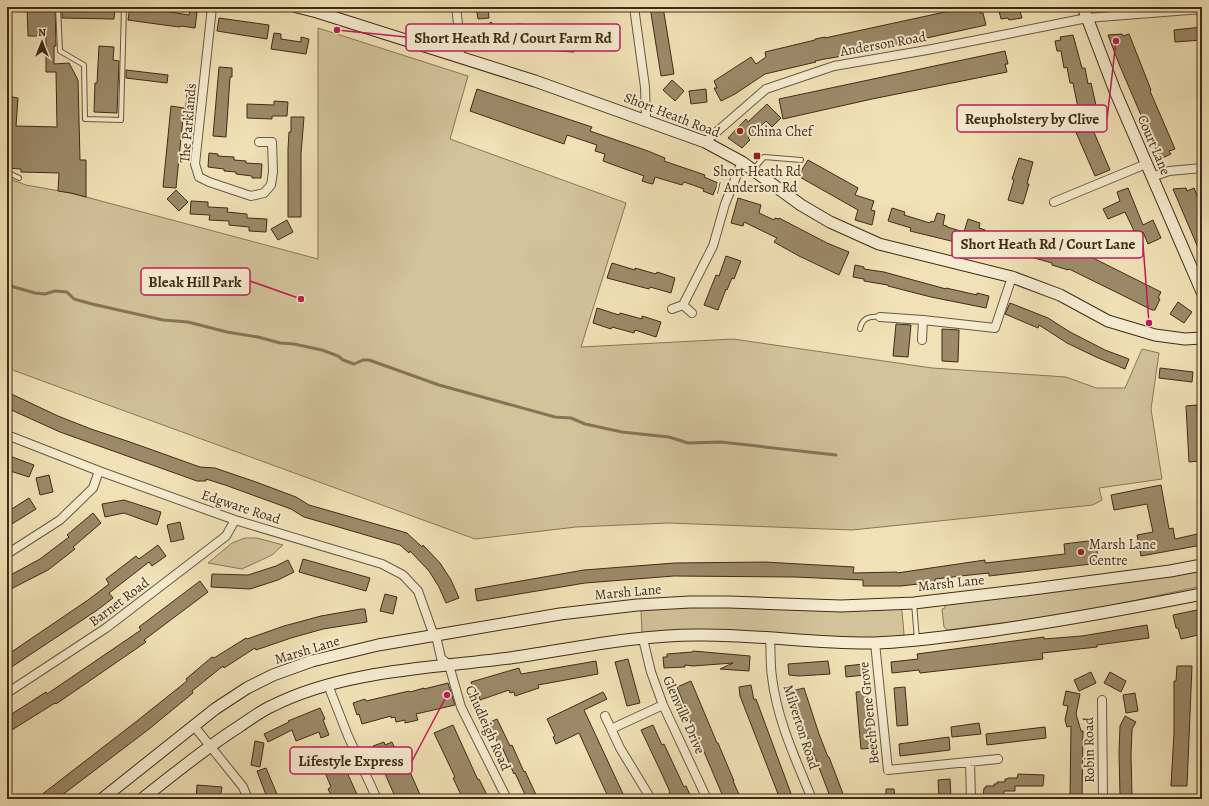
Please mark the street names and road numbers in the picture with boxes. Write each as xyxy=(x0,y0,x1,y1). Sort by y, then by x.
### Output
street label: Anderson Road xyxy=(838,27,928,61)
street label: The Parklands xyxy=(175,82,201,164)
street label: Short Heath Road xyxy=(621,88,723,142)
street label: Court Lane xyxy=(1133,112,1175,178)
street label: Edgware Road xyxy=(199,485,283,529)
street label: Marsh Lane xyxy=(917,570,985,596)
street label: Barnet Road xyxy=(85,573,153,631)
street label: Marsh Lane xyxy=(594,580,662,604)
street label: Marsh Lane xyxy=(272,631,342,669)
street label: Beech Dene Grove xyxy=(854,661,884,765)
street label: Glenville Drive xyxy=(658,673,710,757)
street label: Chudleigh Road xyxy=(461,682,515,774)
street label: Milverton Road xyxy=(778,682,824,772)
street label: Robin Road xyxy=(1079,716,1099,783)

